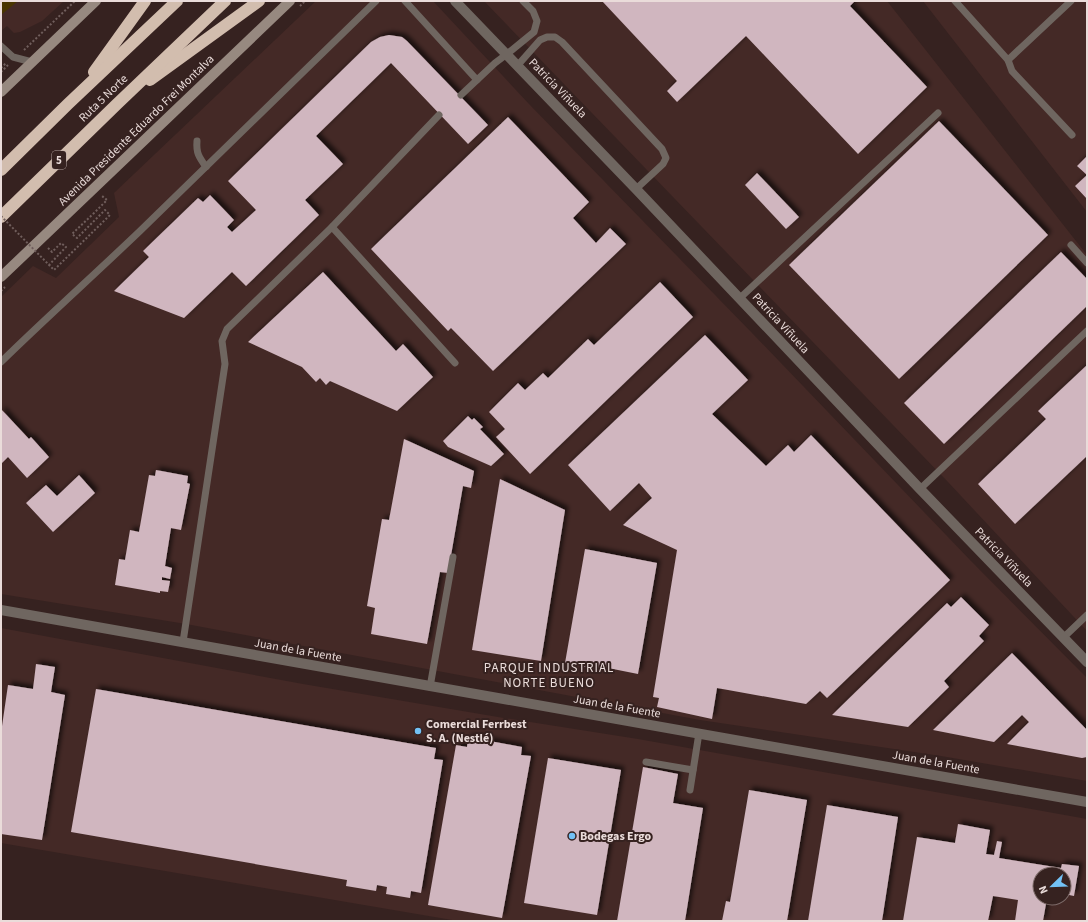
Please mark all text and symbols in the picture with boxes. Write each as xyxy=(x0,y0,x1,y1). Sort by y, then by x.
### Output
street label: Avenida Presidente Eduardo Frei Montalva xyxy=(55,51,218,210)
street label: Patricia Viñuela xyxy=(525,55,591,122)
street label: Ruta 5 Norte xyxy=(75,71,132,126)
road number: 5 xyxy=(52,151,66,169)
street label: Patricia Viñuela xyxy=(748,289,813,357)
street label: Patricia Viñuela xyxy=(971,524,1037,591)
street label: Juan de la Fuente xyxy=(253,634,343,667)
district label: PARQUE INDUSTRIAL NORTE BUENO xyxy=(484,659,614,692)
street label: Juan de la Fuente xyxy=(572,690,662,723)
place label: Comercial Ferrbest S. A. (Nestlé) xyxy=(426,716,527,747)
marker: Comercial Ferrbest S. A. (Nestlé) xyxy=(413,726,423,736)
street label: Juan de la Fuente xyxy=(891,746,981,779)
place label: Bodegas Ergo xyxy=(580,828,652,845)
marker: Bodegas Ergo xyxy=(567,831,577,841)
north arrow xyxy=(1032,866,1072,906)
text: N xyxy=(1035,883,1052,896)

